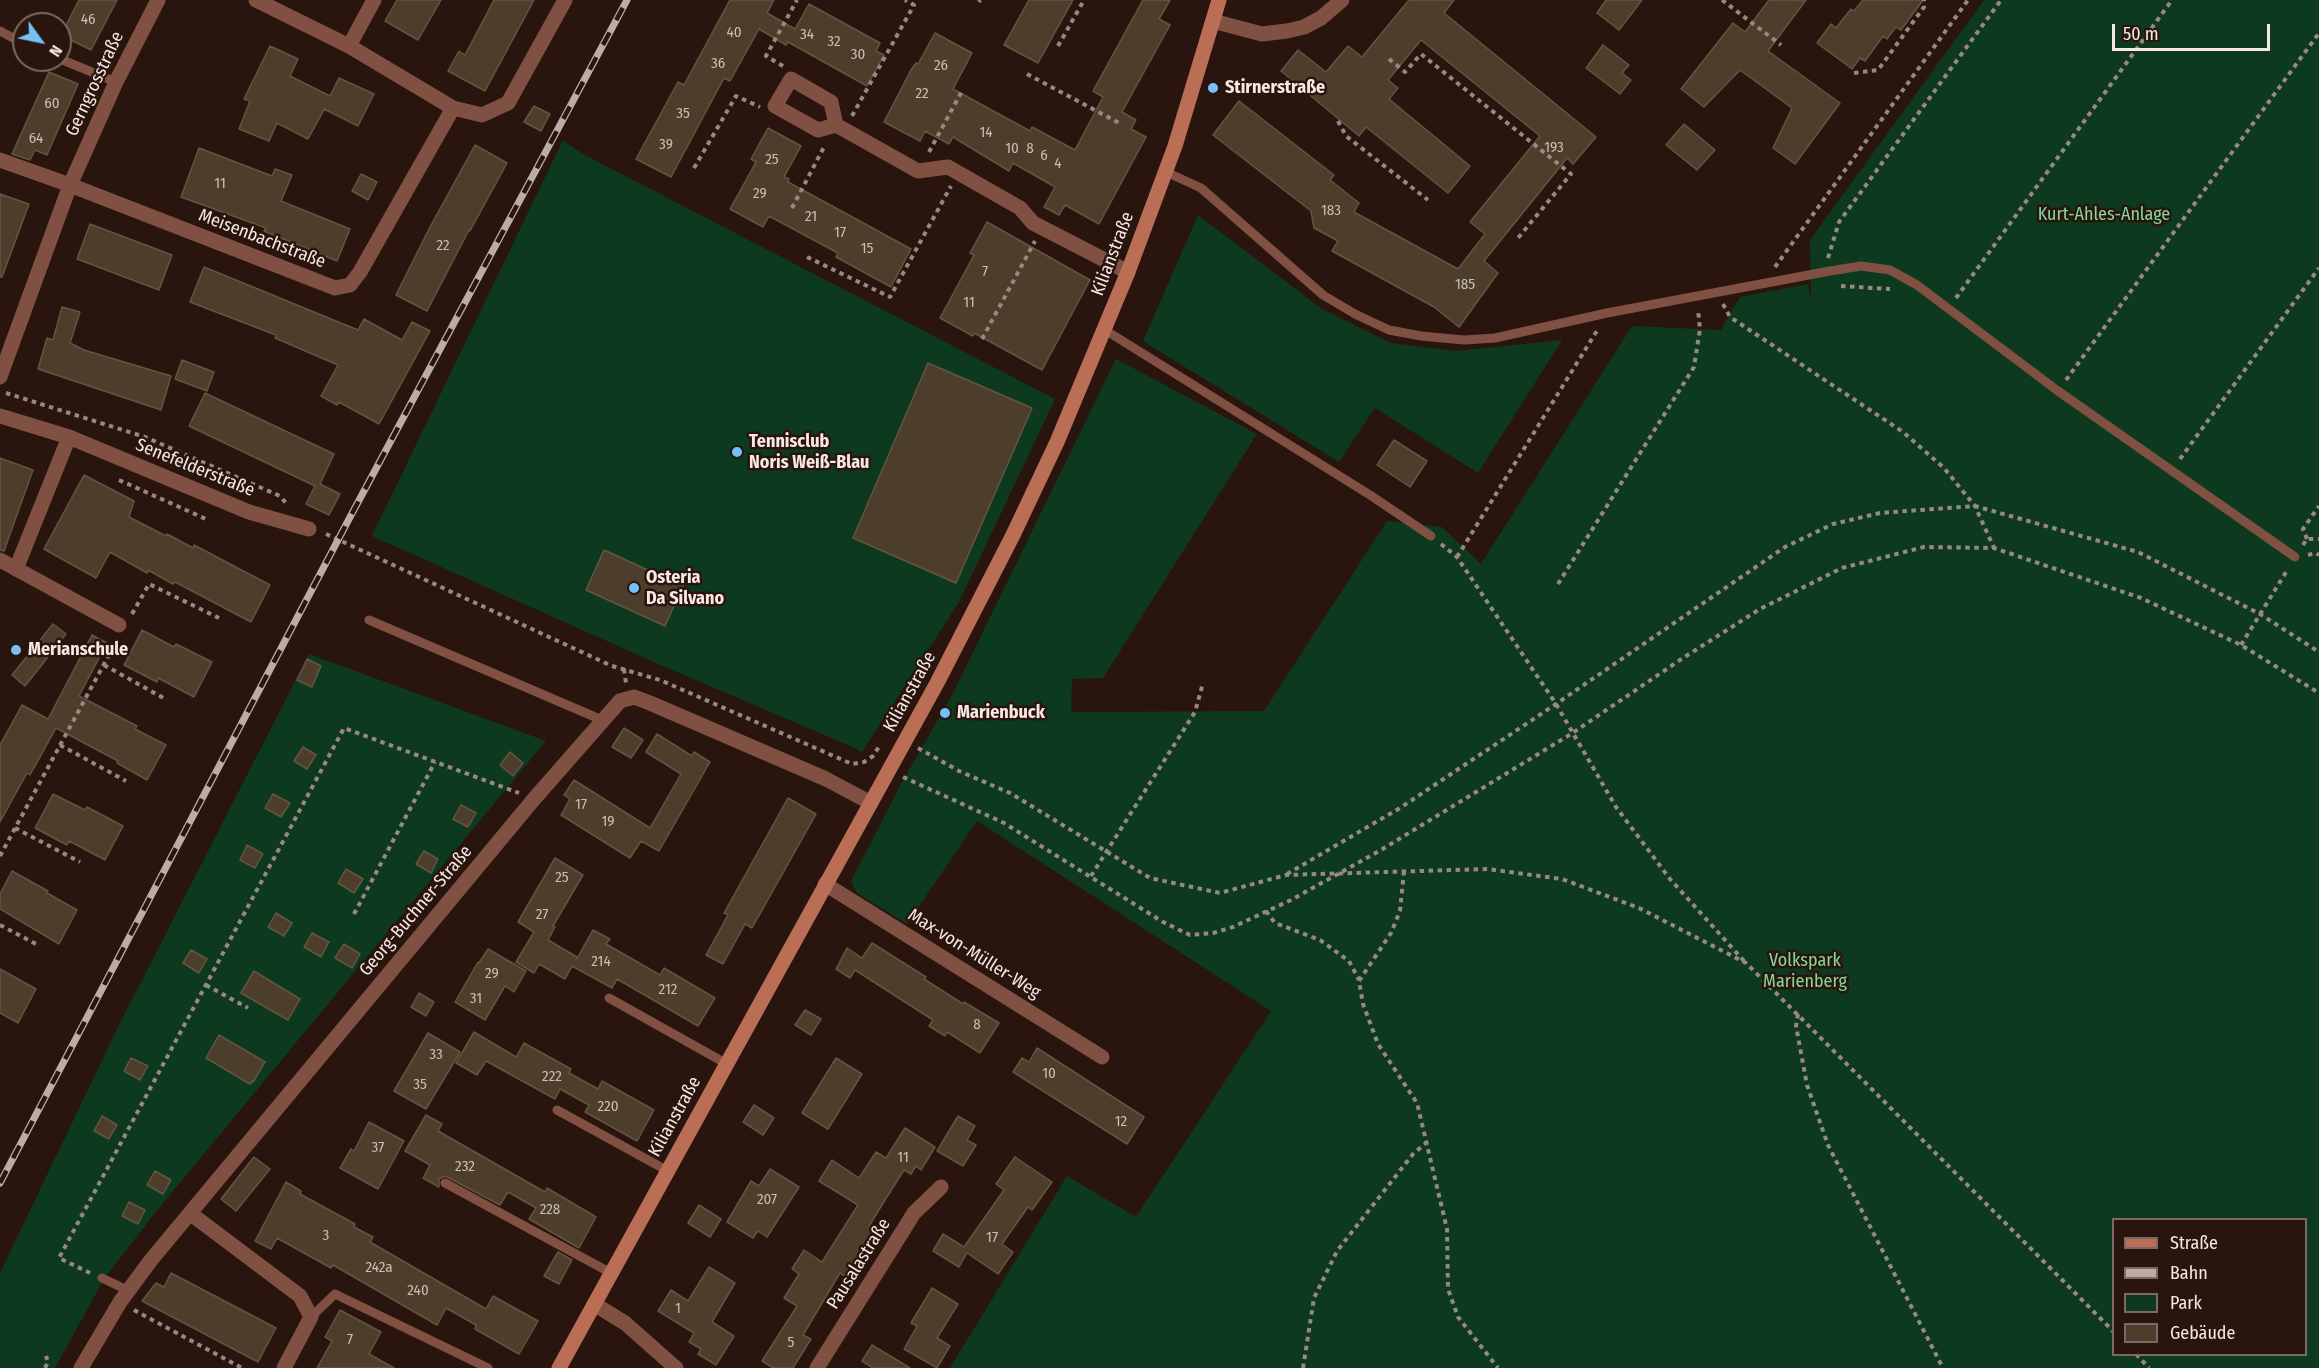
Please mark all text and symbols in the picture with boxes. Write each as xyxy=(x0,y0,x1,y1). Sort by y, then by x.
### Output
house number: 46 xyxy=(81,11,95,29)
north arrow xyxy=(12,12,72,72)
scale bar xyxy=(2115,12,2272,50)
text: 50 m xyxy=(2123,23,2159,45)
house number: 40 xyxy=(726,24,742,42)
house number: 34 xyxy=(800,26,814,44)
street label: Gerngrosstraße xyxy=(61,28,129,140)
house number: 32 xyxy=(827,33,841,51)
text: N xyxy=(45,42,66,60)
house number: 30 xyxy=(851,46,865,64)
house number: 36 xyxy=(711,55,725,73)
house number: 26 xyxy=(934,57,948,75)
place label: Stirnerstraße xyxy=(1225,77,1325,99)
marker: Stirnerstraße xyxy=(1206,81,1220,95)
house number: 22 xyxy=(915,85,929,103)
house number: 60 xyxy=(44,95,60,113)
house number: 35 xyxy=(676,105,690,123)
house number: 14 xyxy=(979,124,993,142)
house number: 64 xyxy=(29,130,43,148)
house number: 39 xyxy=(659,136,673,154)
house number: 193 xyxy=(1544,139,1564,157)
house number: 10 xyxy=(1005,140,1019,158)
house number: 8 xyxy=(1026,140,1034,158)
house number: 6 xyxy=(1040,147,1048,165)
house number: 25 xyxy=(765,151,779,169)
house number: 4 xyxy=(1054,155,1062,173)
house number: 11 xyxy=(214,175,226,193)
house number: 29 xyxy=(753,185,767,203)
house number: 183 xyxy=(1321,202,1341,220)
park label: Kurt-Ahles-Anlage xyxy=(2038,204,2170,226)
street label: Meisenbachstraße xyxy=(195,205,329,273)
house number: 21 xyxy=(805,208,817,226)
street label: Kilianstraße xyxy=(1087,209,1139,299)
house number: 17 xyxy=(834,224,846,242)
house number: 22 xyxy=(436,237,450,255)
house number: 15 xyxy=(861,240,873,258)
house number: 7 xyxy=(982,263,988,281)
house number: 185 xyxy=(1455,276,1475,294)
house number: 11 xyxy=(963,294,975,312)
place label: Tennisclub Noris Weiß-Blau xyxy=(749,431,869,474)
street label: Senefelderstraße xyxy=(132,434,258,502)
marker: Tennisclub Noris Weiß-Blau xyxy=(730,445,744,459)
place label: Osteria Da Silvano xyxy=(646,567,724,610)
marker: Osteria Da Silvano xyxy=(627,581,641,595)
place label: Merianschule xyxy=(28,639,128,661)
marker: Merianschule xyxy=(9,643,23,657)
street label: Kilianstraße xyxy=(879,648,941,736)
place label: Marienbuck xyxy=(957,702,1045,724)
marker: Marienbuck xyxy=(938,706,952,720)
house number: 17 xyxy=(575,796,587,814)
house number: 19 xyxy=(601,813,615,831)
street label: Georg-Buchner-Straße xyxy=(355,841,477,981)
house number: 25 xyxy=(555,869,569,887)
street label: Max-von-Müller-Weg xyxy=(904,904,1044,1004)
house number: 27 xyxy=(536,906,548,924)
park label: Volkspark Marienberg xyxy=(1763,950,1847,992)
house number: 214 xyxy=(591,953,611,971)
house number: 29 xyxy=(485,965,499,983)
house number: 212 xyxy=(659,981,677,999)
house number: 31 xyxy=(470,990,482,1008)
house number: 8 xyxy=(973,1016,981,1034)
house number: 33 xyxy=(429,1046,443,1064)
house number: 10 xyxy=(1042,1065,1056,1083)
house number: 222 xyxy=(542,1068,562,1086)
street label: Kilianstraße xyxy=(644,1073,706,1161)
house number: 35 xyxy=(413,1076,427,1094)
house number: 220 xyxy=(597,1098,619,1116)
house number: 12 xyxy=(1115,1113,1127,1131)
house number: 37 xyxy=(372,1139,384,1157)
house number: 11 xyxy=(897,1149,909,1167)
house number: 232 xyxy=(455,1158,475,1176)
house number: 207 xyxy=(757,1191,777,1209)
house number: 228 xyxy=(540,1201,560,1219)
street label: Pausalastraße xyxy=(823,1215,895,1313)
legend xyxy=(2112,1218,2307,1356)
house number: 3 xyxy=(323,1227,329,1245)
house number: 17 xyxy=(986,1229,998,1247)
text: Straße xyxy=(2170,1232,2218,1254)
house number: 242a xyxy=(365,1259,393,1277)
text: Bahn xyxy=(2170,1262,2208,1284)
house number: 240 xyxy=(407,1282,429,1300)
text: Park xyxy=(2170,1292,2202,1314)
house number: 1 xyxy=(675,1300,681,1318)
text: Gebäude xyxy=(2170,1322,2235,1344)
house number: 7 xyxy=(347,1331,353,1349)
house number: 5 xyxy=(788,1334,794,1352)

